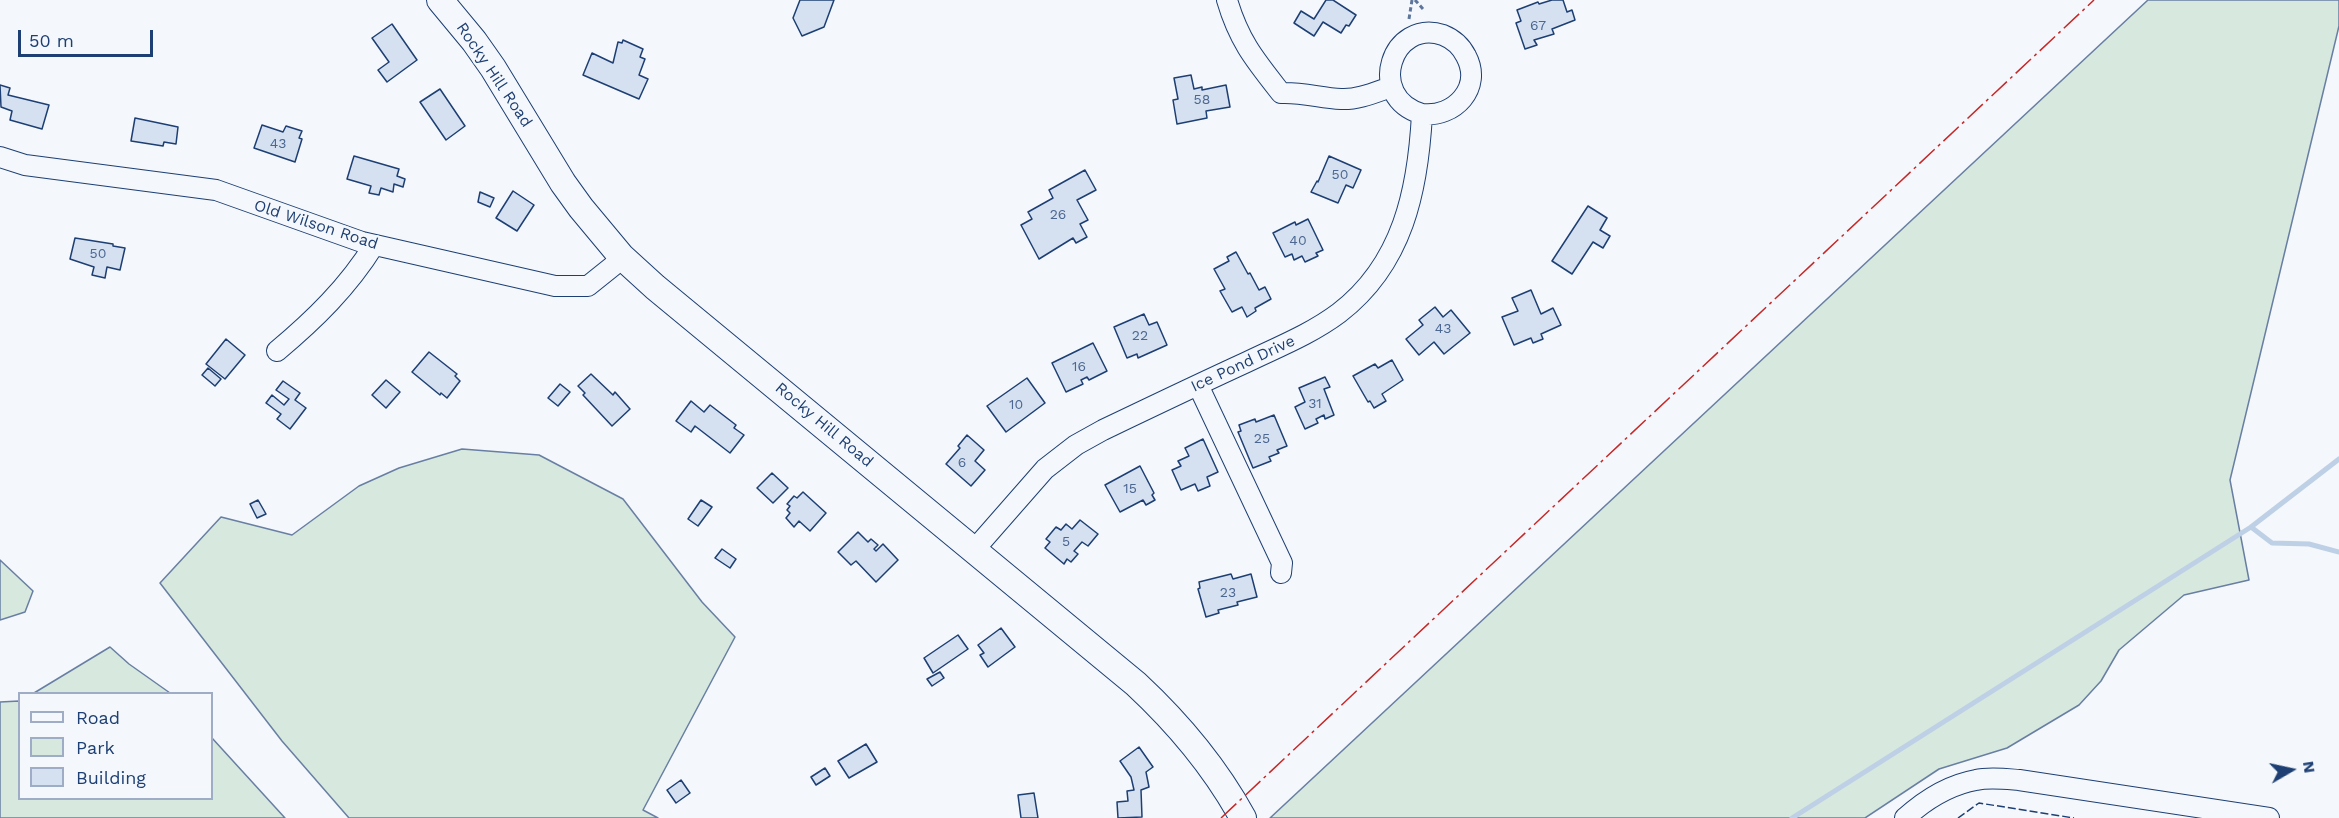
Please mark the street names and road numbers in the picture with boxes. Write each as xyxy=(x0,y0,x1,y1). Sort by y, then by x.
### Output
street label: Rocky Hill Road xyxy=(452,19,536,131)
street label: Old Wilson Road xyxy=(252,196,380,254)
street label: Ice Pond Drive xyxy=(1188,331,1298,397)
street label: Rocky Hill Road xyxy=(771,378,877,472)

